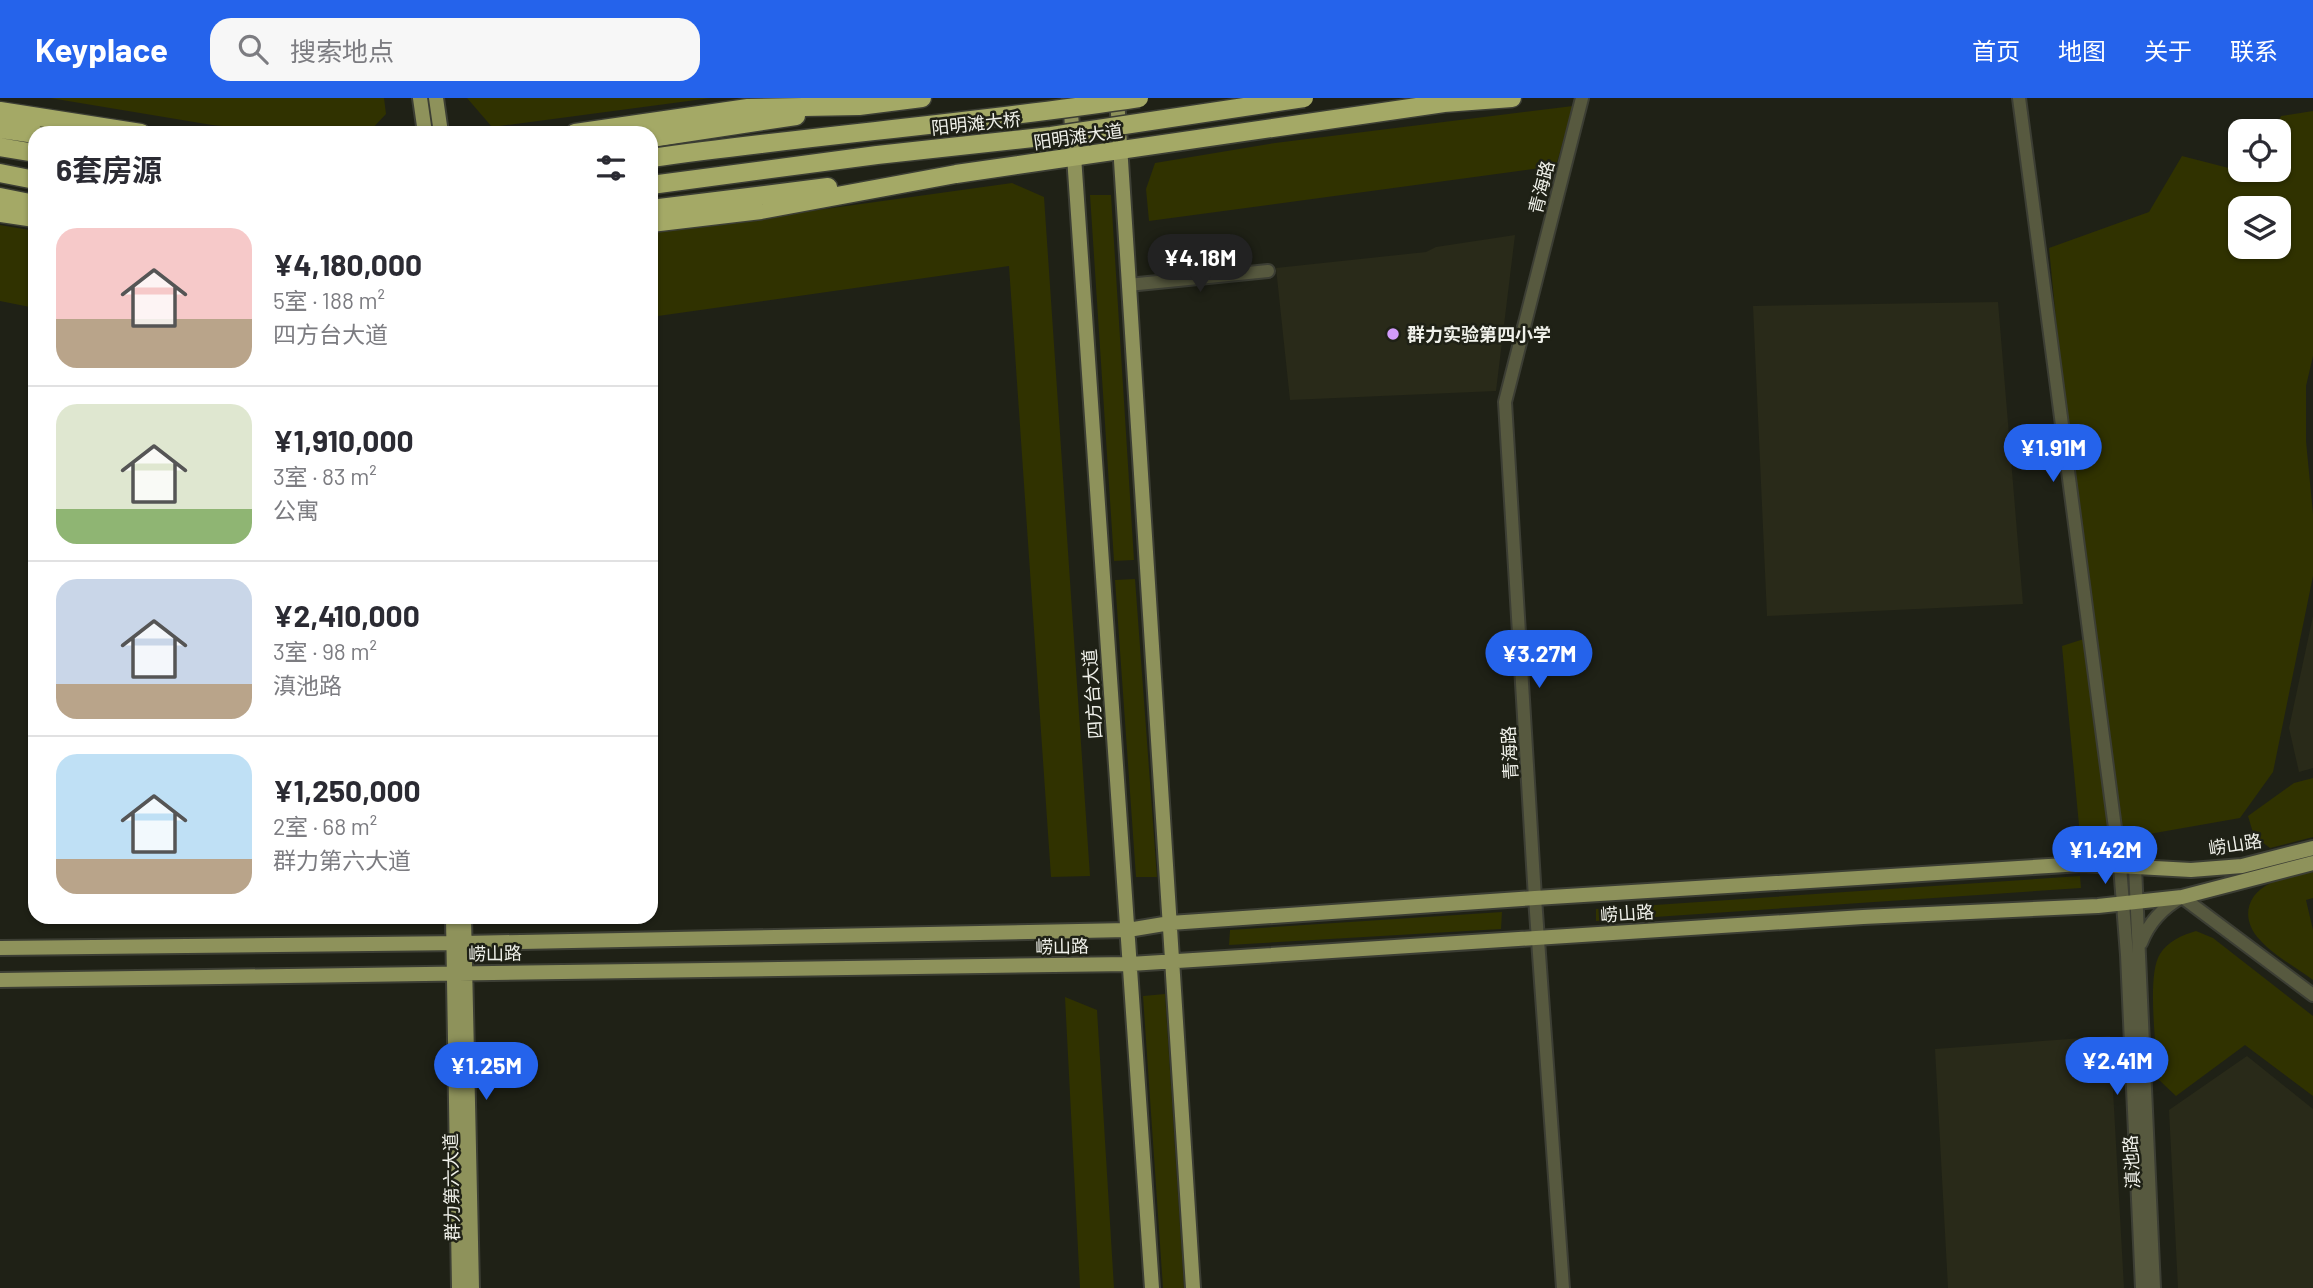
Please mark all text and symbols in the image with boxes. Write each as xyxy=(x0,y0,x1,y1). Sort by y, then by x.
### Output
search box xyxy=(210,18,700,81)
text: Keyplace xyxy=(35,29,168,69)
icon: search xyxy=(234,30,272,68)
text: 搜索地点 xyxy=(290,35,394,66)
text: 首页 xyxy=(1972,36,2020,65)
text: 地图 xyxy=(2058,36,2106,65)
text: 关于 xyxy=(2144,36,2192,65)
text: 联系 xyxy=(2230,36,2278,65)
street label: 阳明滩大桥 xyxy=(930,107,1022,139)
street label: 阳明滩大道 xyxy=(1032,119,1124,153)
map controls xyxy=(2228,119,2291,259)
button: locate xyxy=(2228,119,2291,182)
icon: filters xyxy=(592,149,630,187)
text: 6套房源 xyxy=(56,151,162,187)
street label: 青海路 xyxy=(1524,158,1558,216)
button: layers xyxy=(2228,196,2291,259)
pin: ¥4.18M xyxy=(1143,234,1257,294)
text: ¥4.18M xyxy=(1164,243,1236,271)
text: ¥4,180,000 xyxy=(273,246,422,282)
icon: home xyxy=(112,256,196,340)
text: 5室 · 188 m² xyxy=(273,286,385,314)
text: 四方台大道 xyxy=(273,320,388,348)
place label: 群力实验第四小学 xyxy=(1407,323,1551,345)
marker: 群力实验第四小学 xyxy=(1385,326,1401,342)
text: ¥1,910,000 xyxy=(273,422,414,458)
pin: ¥1.91M xyxy=(1996,424,2110,484)
icon: home xyxy=(112,432,196,516)
text: ¥1.91M xyxy=(2020,433,2086,461)
text: 3室 · 83 m² xyxy=(273,462,377,490)
text: 公寓 xyxy=(273,496,319,524)
text: ¥2,410,000 xyxy=(273,597,420,633)
icon: home xyxy=(112,607,196,691)
pin: ¥3.27M xyxy=(1482,630,1596,690)
text: 3室 · 98 m² xyxy=(273,637,377,665)
text: ¥3.27M xyxy=(1501,639,1577,667)
street label: 四方台大道 xyxy=(1078,648,1106,740)
text: 滇池路 xyxy=(273,671,342,699)
street label: 青海路 xyxy=(1497,725,1521,781)
text: ¥1,250,000 xyxy=(273,772,421,808)
icon: home xyxy=(112,782,196,866)
text: 2室 · 68 m² xyxy=(273,812,377,840)
pin: ¥1.42M xyxy=(2048,826,2162,886)
street label: 崂山路 xyxy=(2207,829,2263,859)
text: ¥1.42M xyxy=(2068,835,2142,863)
text: 群力第六大道 xyxy=(273,846,411,874)
street label: 崂山路 xyxy=(1599,900,1655,926)
street label: 崂山路 xyxy=(1035,935,1089,957)
street label: 崂山路 xyxy=(468,942,522,964)
pin: ¥2.41M xyxy=(2060,1038,2174,1097)
pin: ¥1.25M xyxy=(429,1042,543,1102)
text: ¥2.41M xyxy=(2081,1046,2153,1074)
text: ¥1.25M xyxy=(450,1051,522,1079)
street label: 群力第六大道 xyxy=(439,1133,463,1241)
street label: 滇池路 xyxy=(2119,1134,2143,1190)

